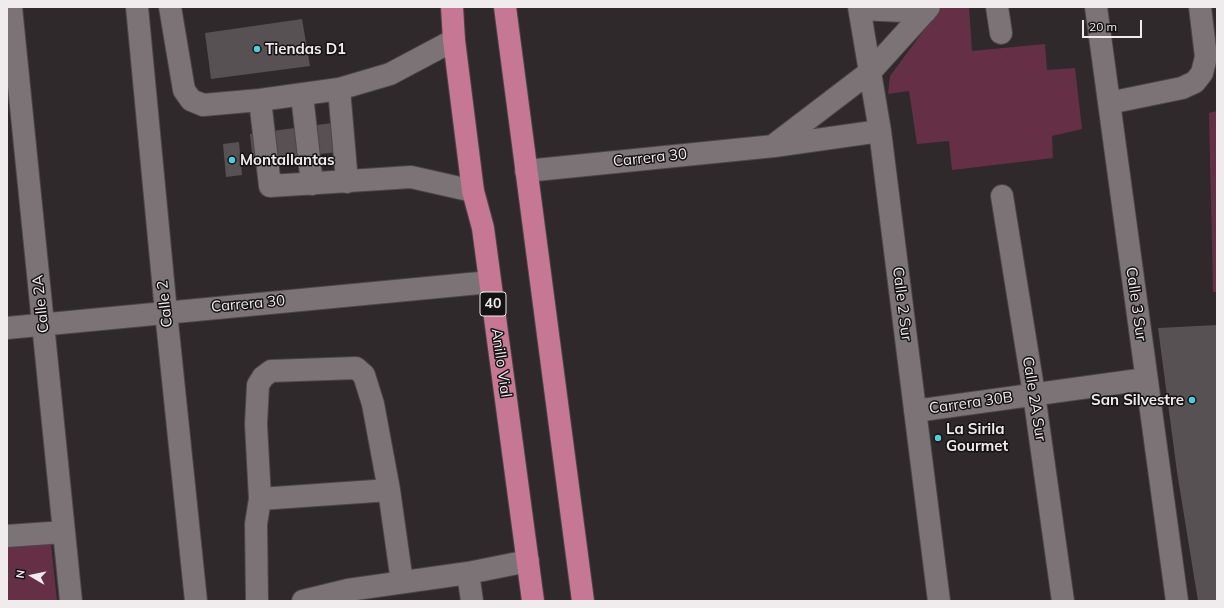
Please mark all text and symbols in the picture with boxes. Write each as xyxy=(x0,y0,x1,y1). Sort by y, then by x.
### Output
scale bar xyxy=(1084,12,1144,38)
text: 20 m xyxy=(1089,19,1117,34)
place label: Tiendas D1 xyxy=(265,40,346,58)
marker: Tiendas D1 xyxy=(252,44,262,54)
street label: Carrera 30 xyxy=(612,145,688,171)
place label: Montallantas xyxy=(240,151,335,169)
marker: Montallantas xyxy=(227,155,237,165)
street label: Calle 2 Sur xyxy=(889,266,915,342)
street label: Calle 3 Sur xyxy=(1122,266,1150,342)
street label: Calle 2A xyxy=(29,274,53,334)
street label: Calle 2 xyxy=(154,280,176,328)
street label: Carrera 30 xyxy=(210,292,286,316)
road number: 40 xyxy=(480,292,506,316)
street label: Anillo Vial xyxy=(487,327,515,399)
street label: Calle 2A Sur xyxy=(1018,355,1050,443)
street label: Carrera 30B xyxy=(928,388,1014,418)
place label: San Silvestre xyxy=(1091,391,1184,409)
marker: San Silvestre xyxy=(1187,395,1197,405)
place label: La Sirila Gourmet xyxy=(946,420,1008,455)
marker: La Sirila Gourmet xyxy=(933,433,943,443)
north arrow xyxy=(12,556,52,596)
text: N xyxy=(13,569,28,579)

